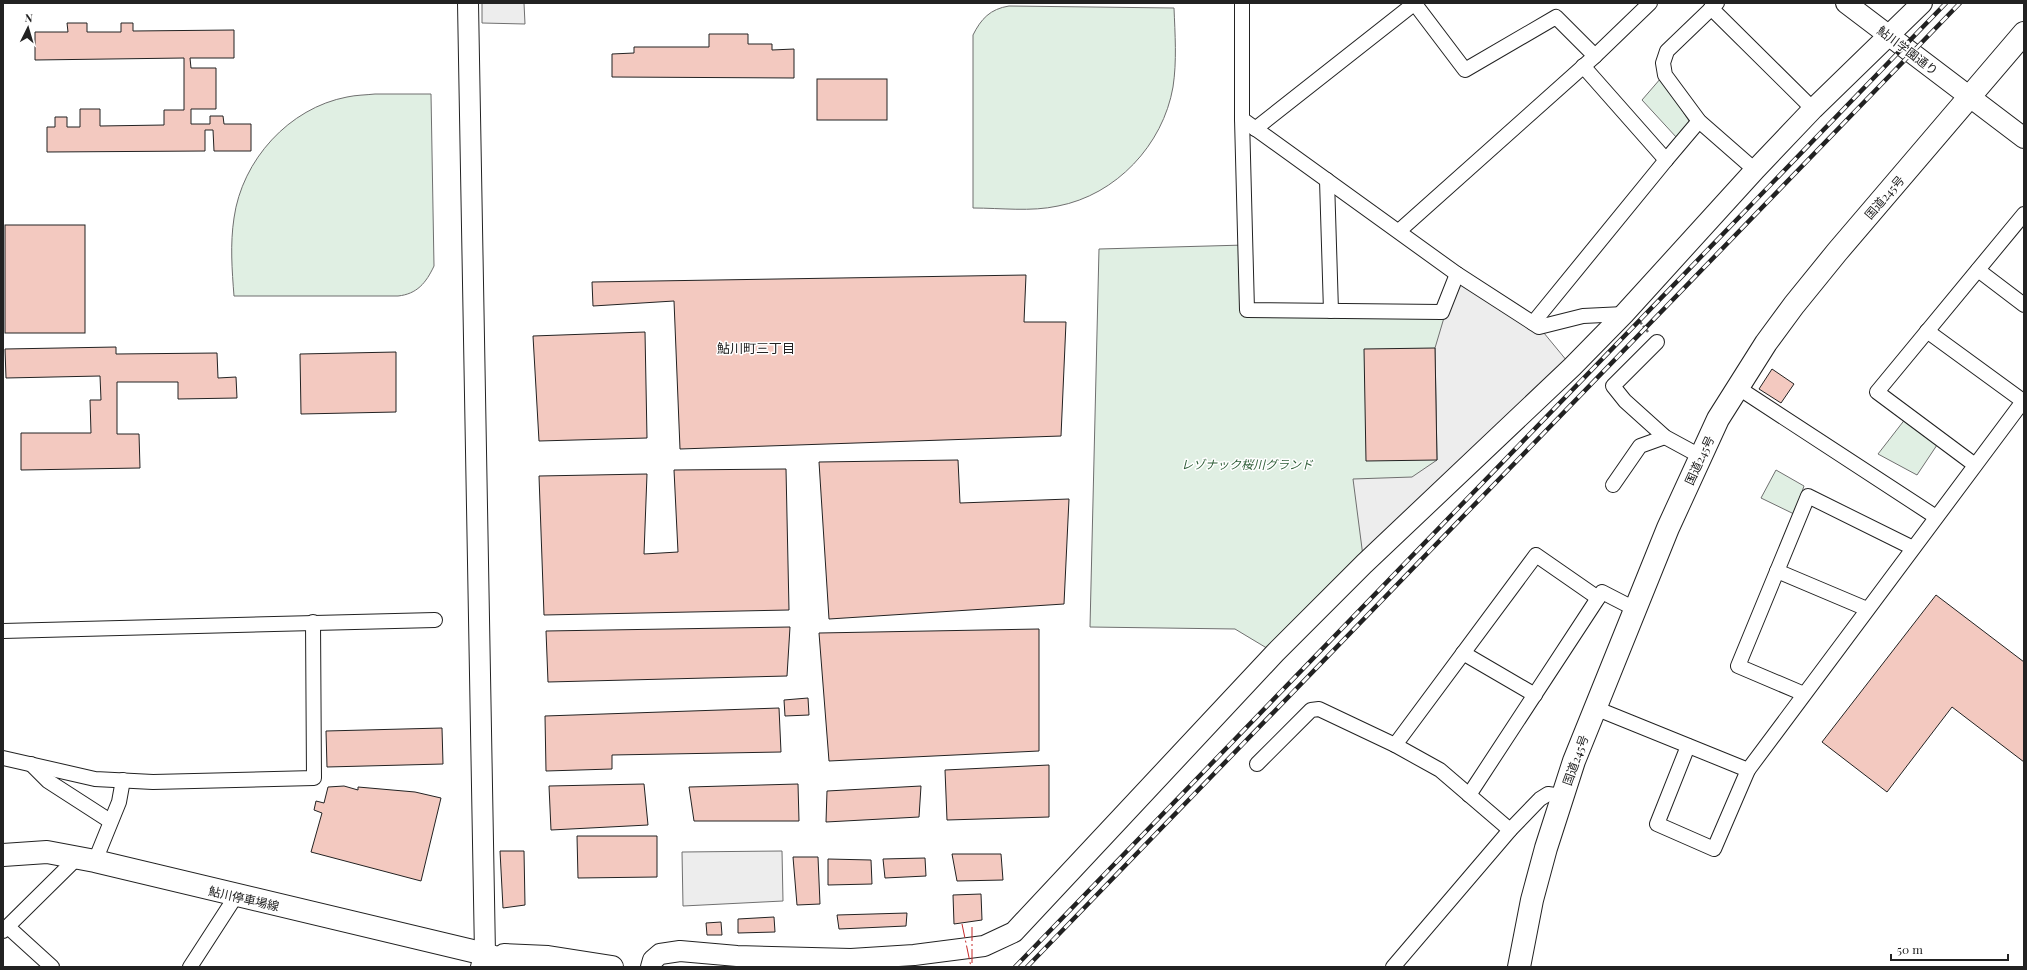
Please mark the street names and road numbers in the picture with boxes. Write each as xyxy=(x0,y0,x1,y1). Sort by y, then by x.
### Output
street label: 鮎川学園通り xyxy=(1874,22,1942,78)
street label: 国道245号 xyxy=(1861,172,1907,222)
street label: 国道245号 xyxy=(1681,433,1717,487)
street label: 国道245号 xyxy=(1558,733,1592,787)
street label: 鮎川停車場線 xyxy=(207,882,281,914)

